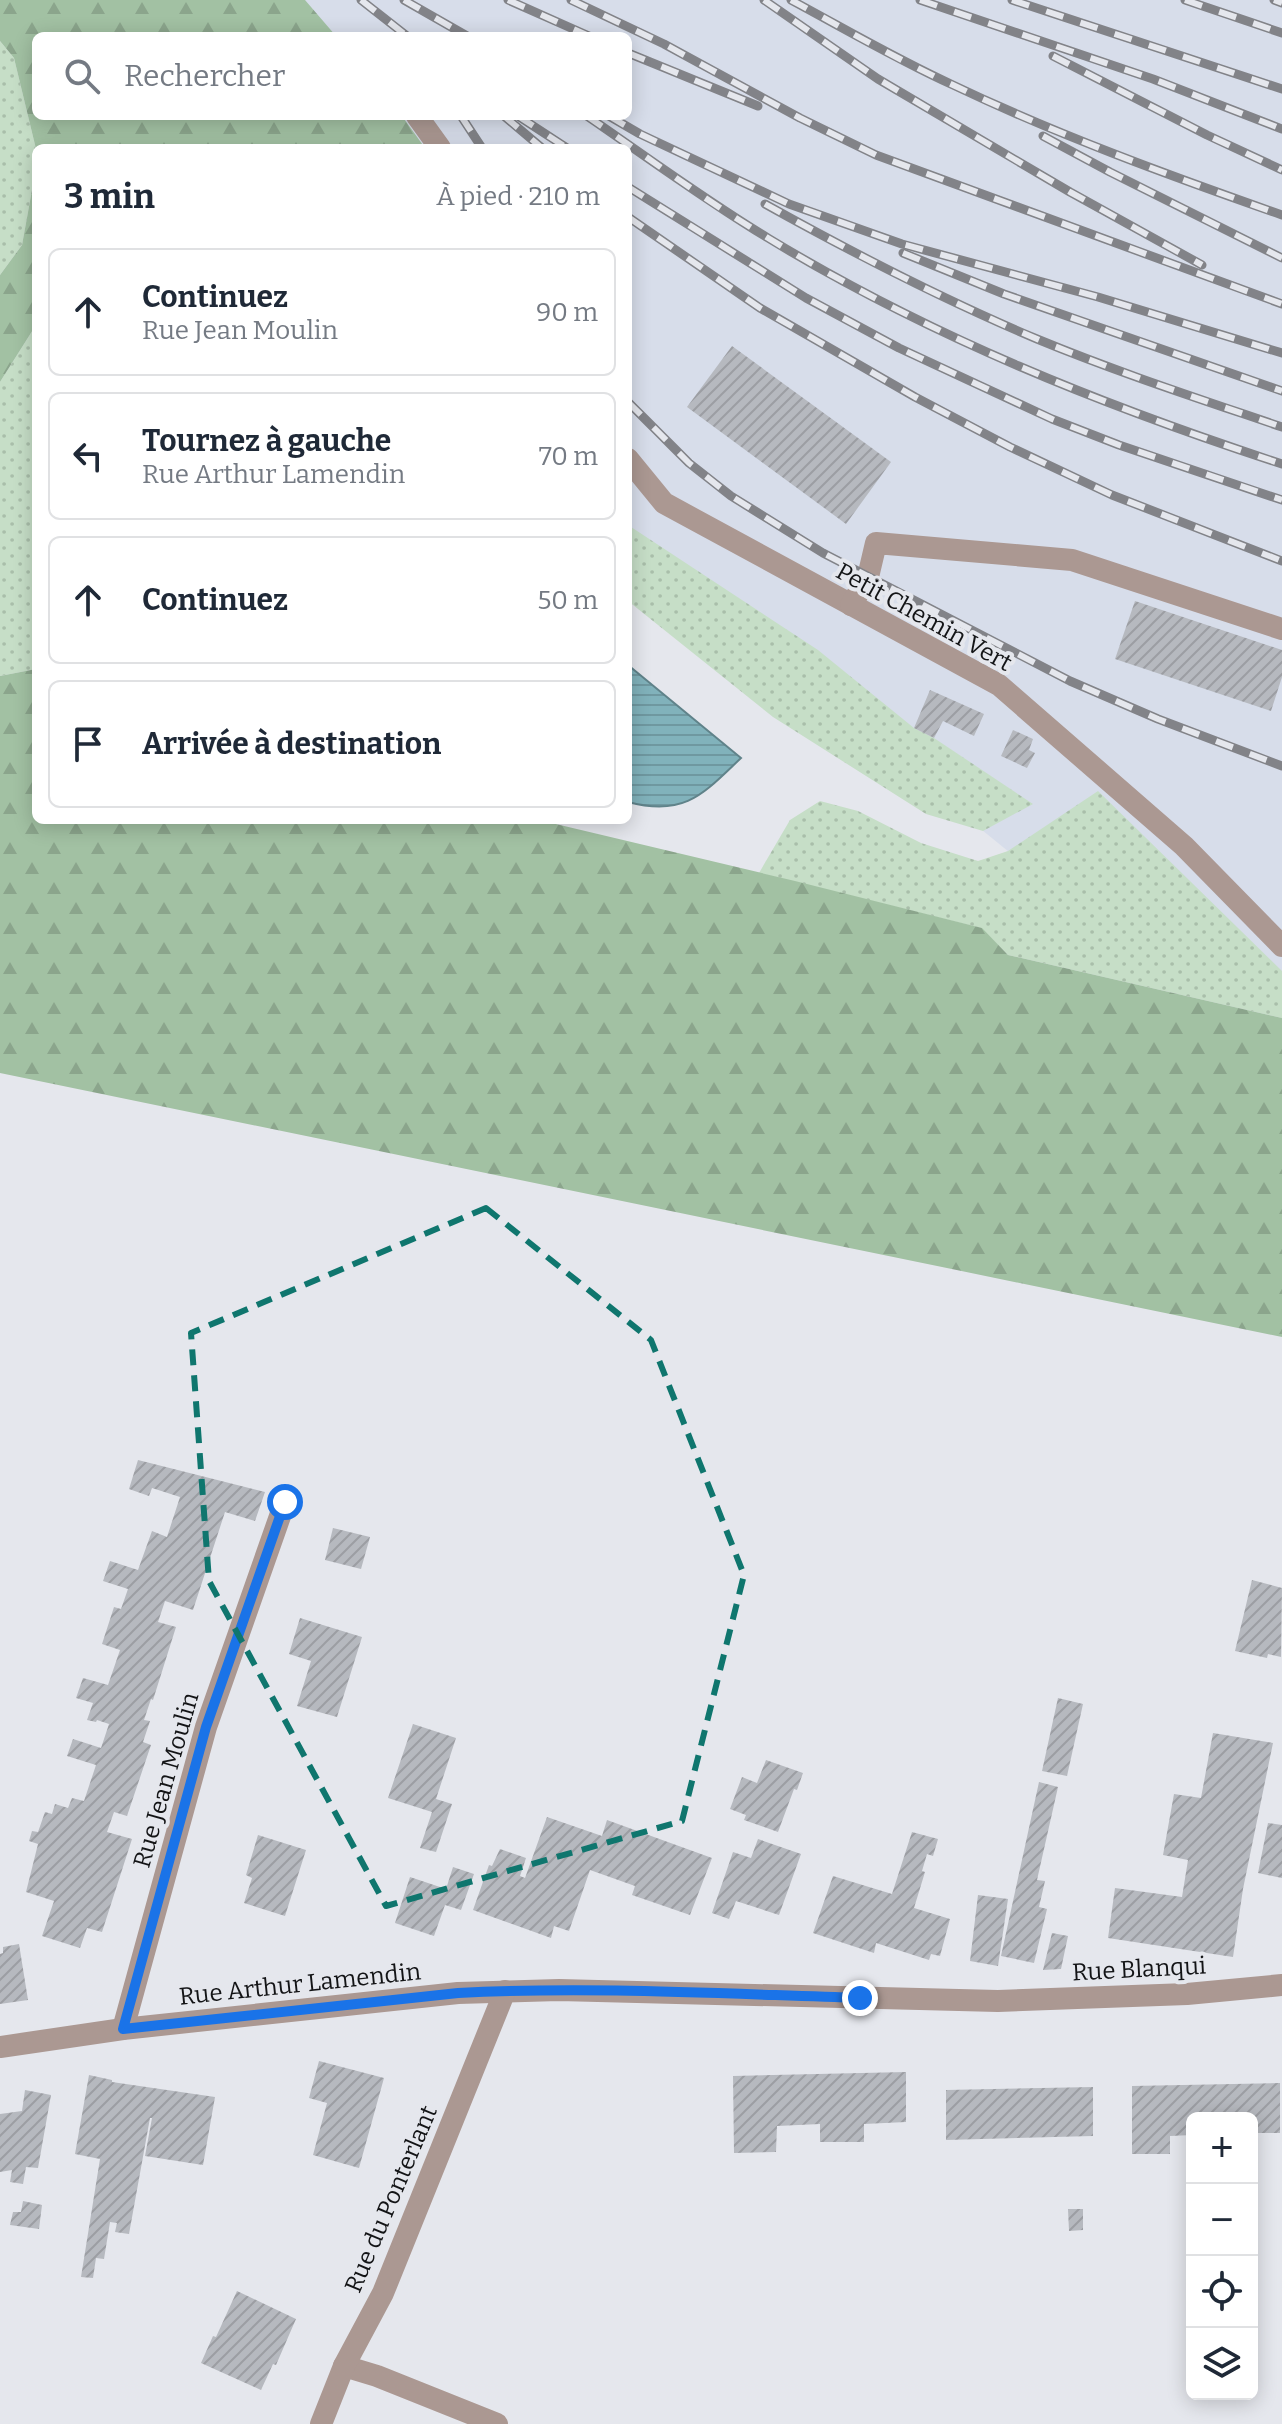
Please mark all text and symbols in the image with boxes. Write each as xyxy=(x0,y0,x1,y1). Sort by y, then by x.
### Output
search box xyxy=(32,32,632,120)
icon: search xyxy=(60,54,104,98)
text: Rechercher xyxy=(124,58,285,94)
text: 3 min xyxy=(64,176,155,217)
text: À pied · 210 m xyxy=(436,181,600,212)
text: Continuez xyxy=(142,279,288,315)
icon: ahead xyxy=(66,290,110,334)
text: 90 m xyxy=(536,297,598,328)
text: Rue Jean Moulin xyxy=(142,315,338,346)
text: Tournez à gauche xyxy=(142,423,391,459)
icon: left xyxy=(66,434,110,478)
text: 70 m xyxy=(539,441,598,472)
text: Rue Arthur Lamendin xyxy=(142,459,405,490)
street label: Petit Chemin Vert xyxy=(831,557,1017,677)
icon: ahead xyxy=(66,578,110,622)
text: Continuez xyxy=(142,582,288,618)
text: 50 m xyxy=(537,585,598,616)
icon: arrive xyxy=(66,722,110,766)
text: Arrivée à destination xyxy=(142,726,441,762)
route start xyxy=(267,1484,303,1520)
street label: Rue Jean Moulin xyxy=(128,1689,204,1871)
street label: Rue Blanqui xyxy=(1071,1952,1207,1986)
street label: Rue Arthur Lamendin xyxy=(178,1957,422,2011)
route end xyxy=(842,1980,878,2016)
street label: Rue du Ponterlant xyxy=(339,2101,443,2297)
map controls xyxy=(1186,2112,1258,2400)
button: + xyxy=(1186,2112,1258,2184)
button: − xyxy=(1186,2184,1258,2256)
button: locate xyxy=(1186,2256,1258,2328)
button: layers xyxy=(1186,2328,1258,2400)

